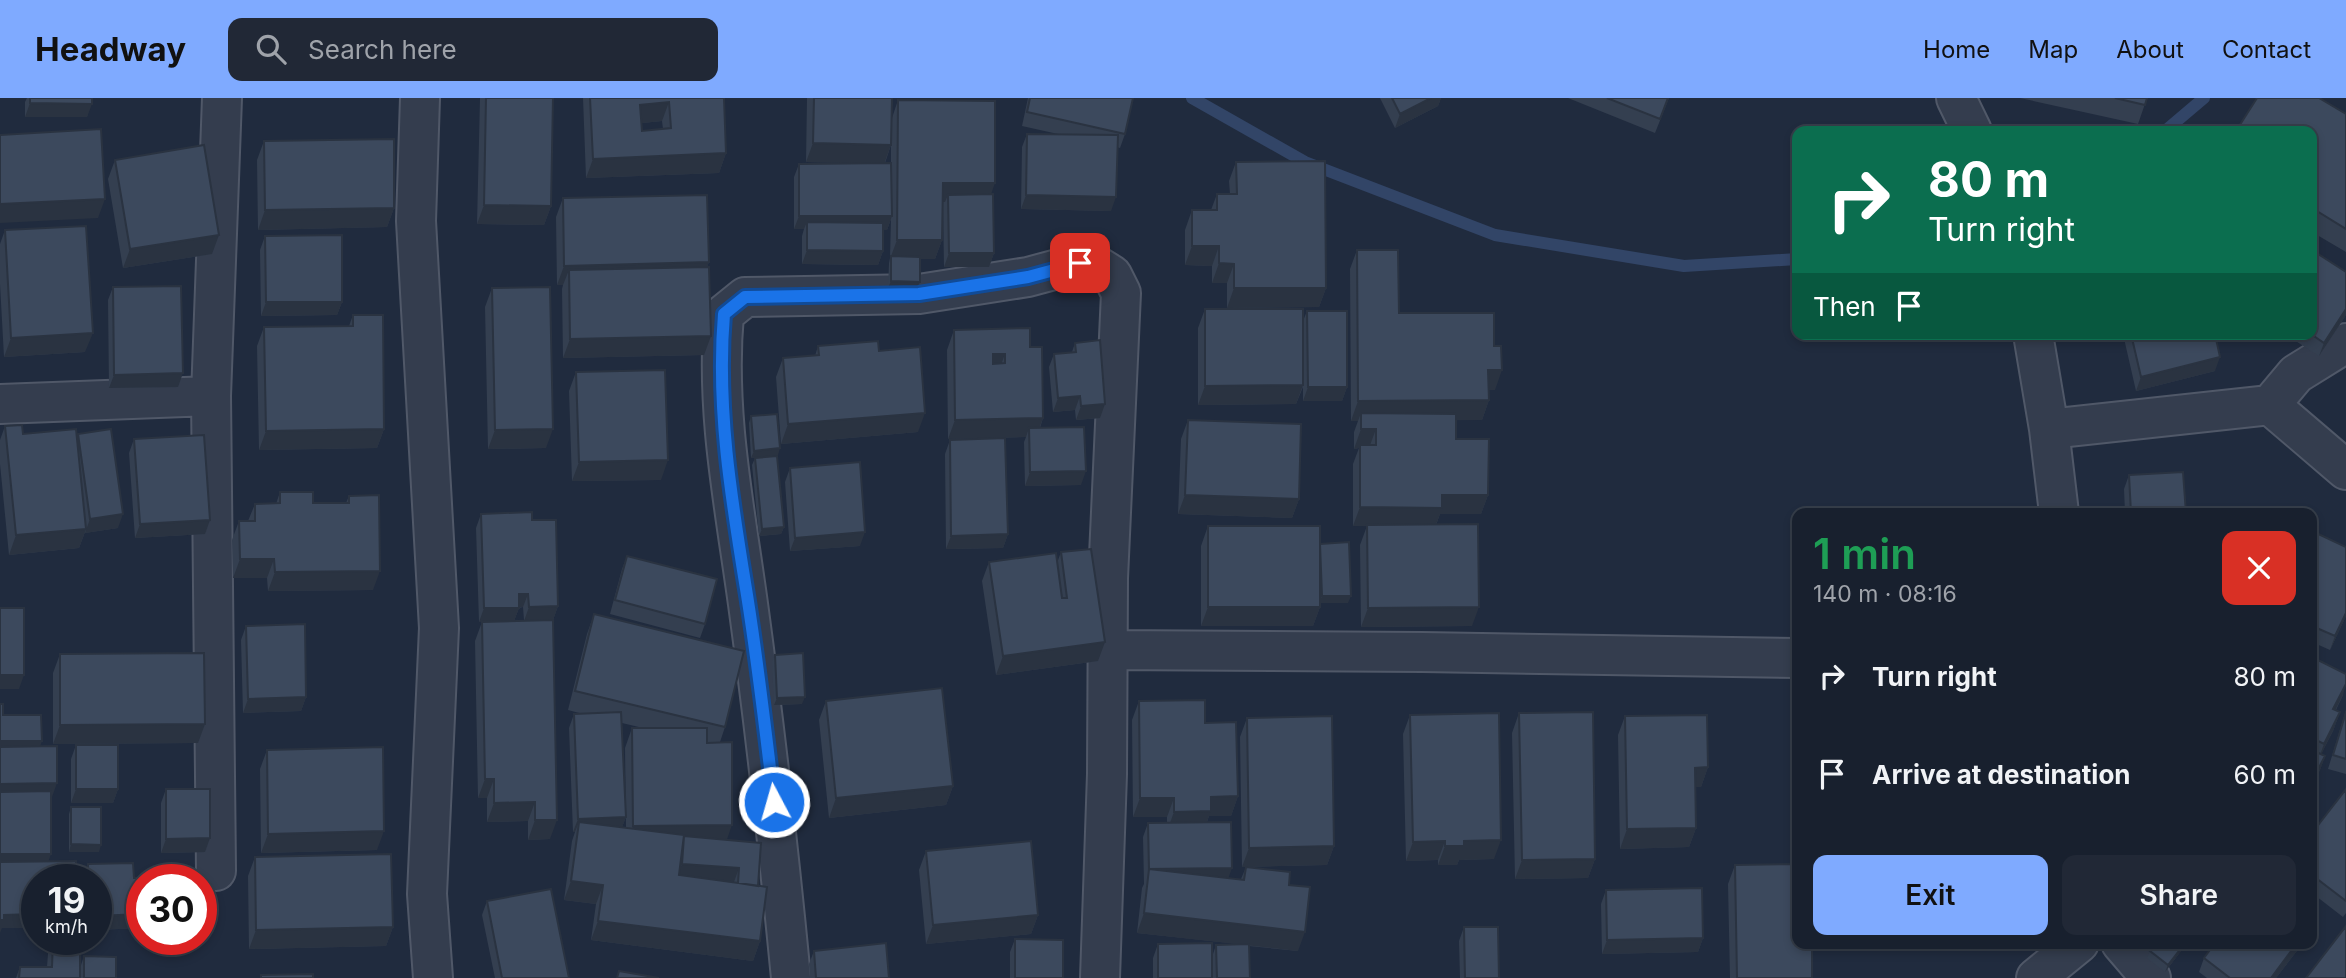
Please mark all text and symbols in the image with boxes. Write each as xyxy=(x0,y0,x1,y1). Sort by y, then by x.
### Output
search box xyxy=(228,18,718,81)
text: Headway xyxy=(35,29,186,69)
icon: search xyxy=(252,30,290,68)
text: Search here xyxy=(308,34,457,65)
text: Home xyxy=(1923,35,1990,64)
text: Map xyxy=(2028,35,2078,64)
text: About xyxy=(2116,35,2184,64)
text: Contact xyxy=(2222,35,2311,64)
text: 80 m xyxy=(1928,150,2049,209)
icon: right xyxy=(1813,154,1904,245)
text: Turn right xyxy=(1928,210,2075,249)
pin xyxy=(1050,233,1110,293)
icon: arrive xyxy=(1061,244,1099,282)
icon: arrive xyxy=(1890,287,1928,325)
text: Then xyxy=(1813,291,1876,322)
text: 1 min xyxy=(1813,528,1916,579)
button: close xyxy=(2222,531,2296,605)
text: 140 m · 08:16 xyxy=(1813,580,1957,608)
icon: right xyxy=(1813,657,1851,695)
text: Turn right xyxy=(1872,661,1997,692)
text: 80 m xyxy=(2233,661,2296,692)
icon: arrive xyxy=(1813,755,1851,793)
text: Arrive at destination xyxy=(1872,759,2131,790)
text: 60 m xyxy=(2233,759,2296,790)
position arrow xyxy=(737,765,811,839)
button: Exit xyxy=(1813,855,2048,935)
button: Share xyxy=(2062,855,2296,935)
speed limit sign: 30 xyxy=(126,864,217,955)
text: 19 xyxy=(48,879,85,921)
text: km/h xyxy=(45,916,88,937)

